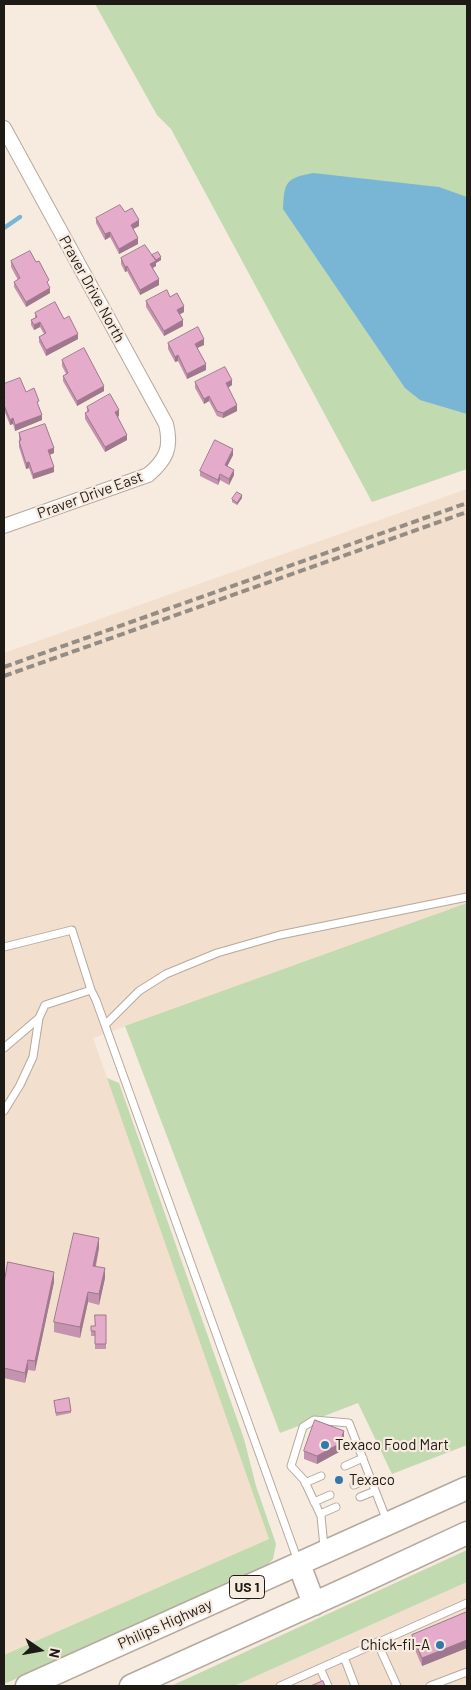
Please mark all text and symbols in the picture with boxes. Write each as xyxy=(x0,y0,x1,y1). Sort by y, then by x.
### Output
street label: Praver Drive North xyxy=(55,233,129,345)
street label: Praver Drive East xyxy=(35,468,145,522)
place label: Texaco Food Mart xyxy=(335,1436,449,1454)
marker: Texaco Food Mart xyxy=(319,1439,331,1451)
place label: Texaco xyxy=(349,1471,395,1489)
marker: Texaco xyxy=(333,1474,345,1486)
road number: US 1 xyxy=(230,1575,264,1598)
street label: Philips Highway xyxy=(115,1595,215,1653)
north arrow xyxy=(15,1625,65,1675)
place label: Chick-fil-A xyxy=(360,1636,430,1654)
marker: Chick-fil-A xyxy=(434,1639,446,1651)
text: N xyxy=(46,1647,64,1660)

